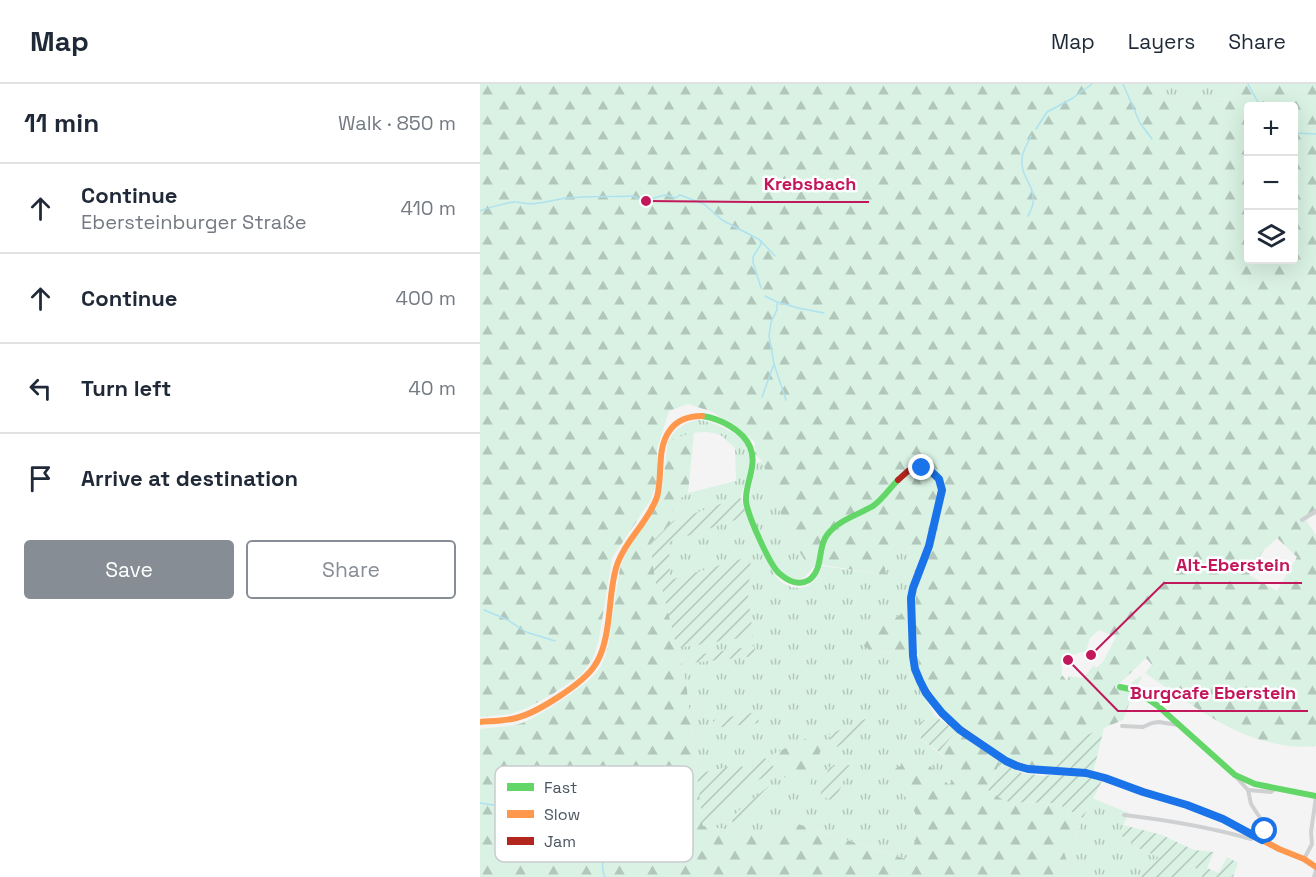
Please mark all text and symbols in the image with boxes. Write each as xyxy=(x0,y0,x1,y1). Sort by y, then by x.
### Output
text: Map xyxy=(30,23,89,59)
text: Map xyxy=(1051,28,1095,55)
text: Layers xyxy=(1128,28,1195,55)
text: Share xyxy=(1228,28,1286,55)
map controls xyxy=(1244,102,1298,264)
button: + xyxy=(1244,102,1298,156)
text: 11 min xyxy=(24,106,99,140)
text: Walk · 850 m xyxy=(338,110,456,136)
button: − xyxy=(1244,156,1298,210)
callout: Krebsbach xyxy=(752,166,869,202)
text: Krebsbach xyxy=(764,172,856,195)
text: Continue xyxy=(81,181,177,209)
icon: ahead xyxy=(24,192,57,225)
text: 410 m xyxy=(400,195,456,221)
text: Ebersteinburger Straße xyxy=(81,209,307,235)
button: layers xyxy=(1244,210,1298,264)
icon: ahead xyxy=(24,282,57,315)
text: Continue xyxy=(81,284,177,312)
text: 400 m xyxy=(396,285,456,311)
icon: left xyxy=(24,372,57,405)
text: Turn left xyxy=(81,374,171,402)
text: 40 m xyxy=(408,375,456,401)
route end xyxy=(908,454,934,480)
icon: arrive xyxy=(24,462,57,495)
text: Arrive at destination xyxy=(81,464,298,492)
button: Save xyxy=(24,540,234,599)
button: Share xyxy=(246,540,456,599)
callout: Alt-Eberstein xyxy=(1164,547,1302,583)
text: Alt-Eberstein xyxy=(1176,553,1290,576)
callout: Burgcafe Eberstein xyxy=(1118,675,1308,711)
text: Burgcafe Eberstein xyxy=(1130,681,1296,704)
legend xyxy=(495,766,693,862)
text: Fast xyxy=(544,777,577,798)
text: Slow xyxy=(544,804,580,825)
route start xyxy=(1251,817,1277,843)
text: Jam xyxy=(544,831,576,852)

